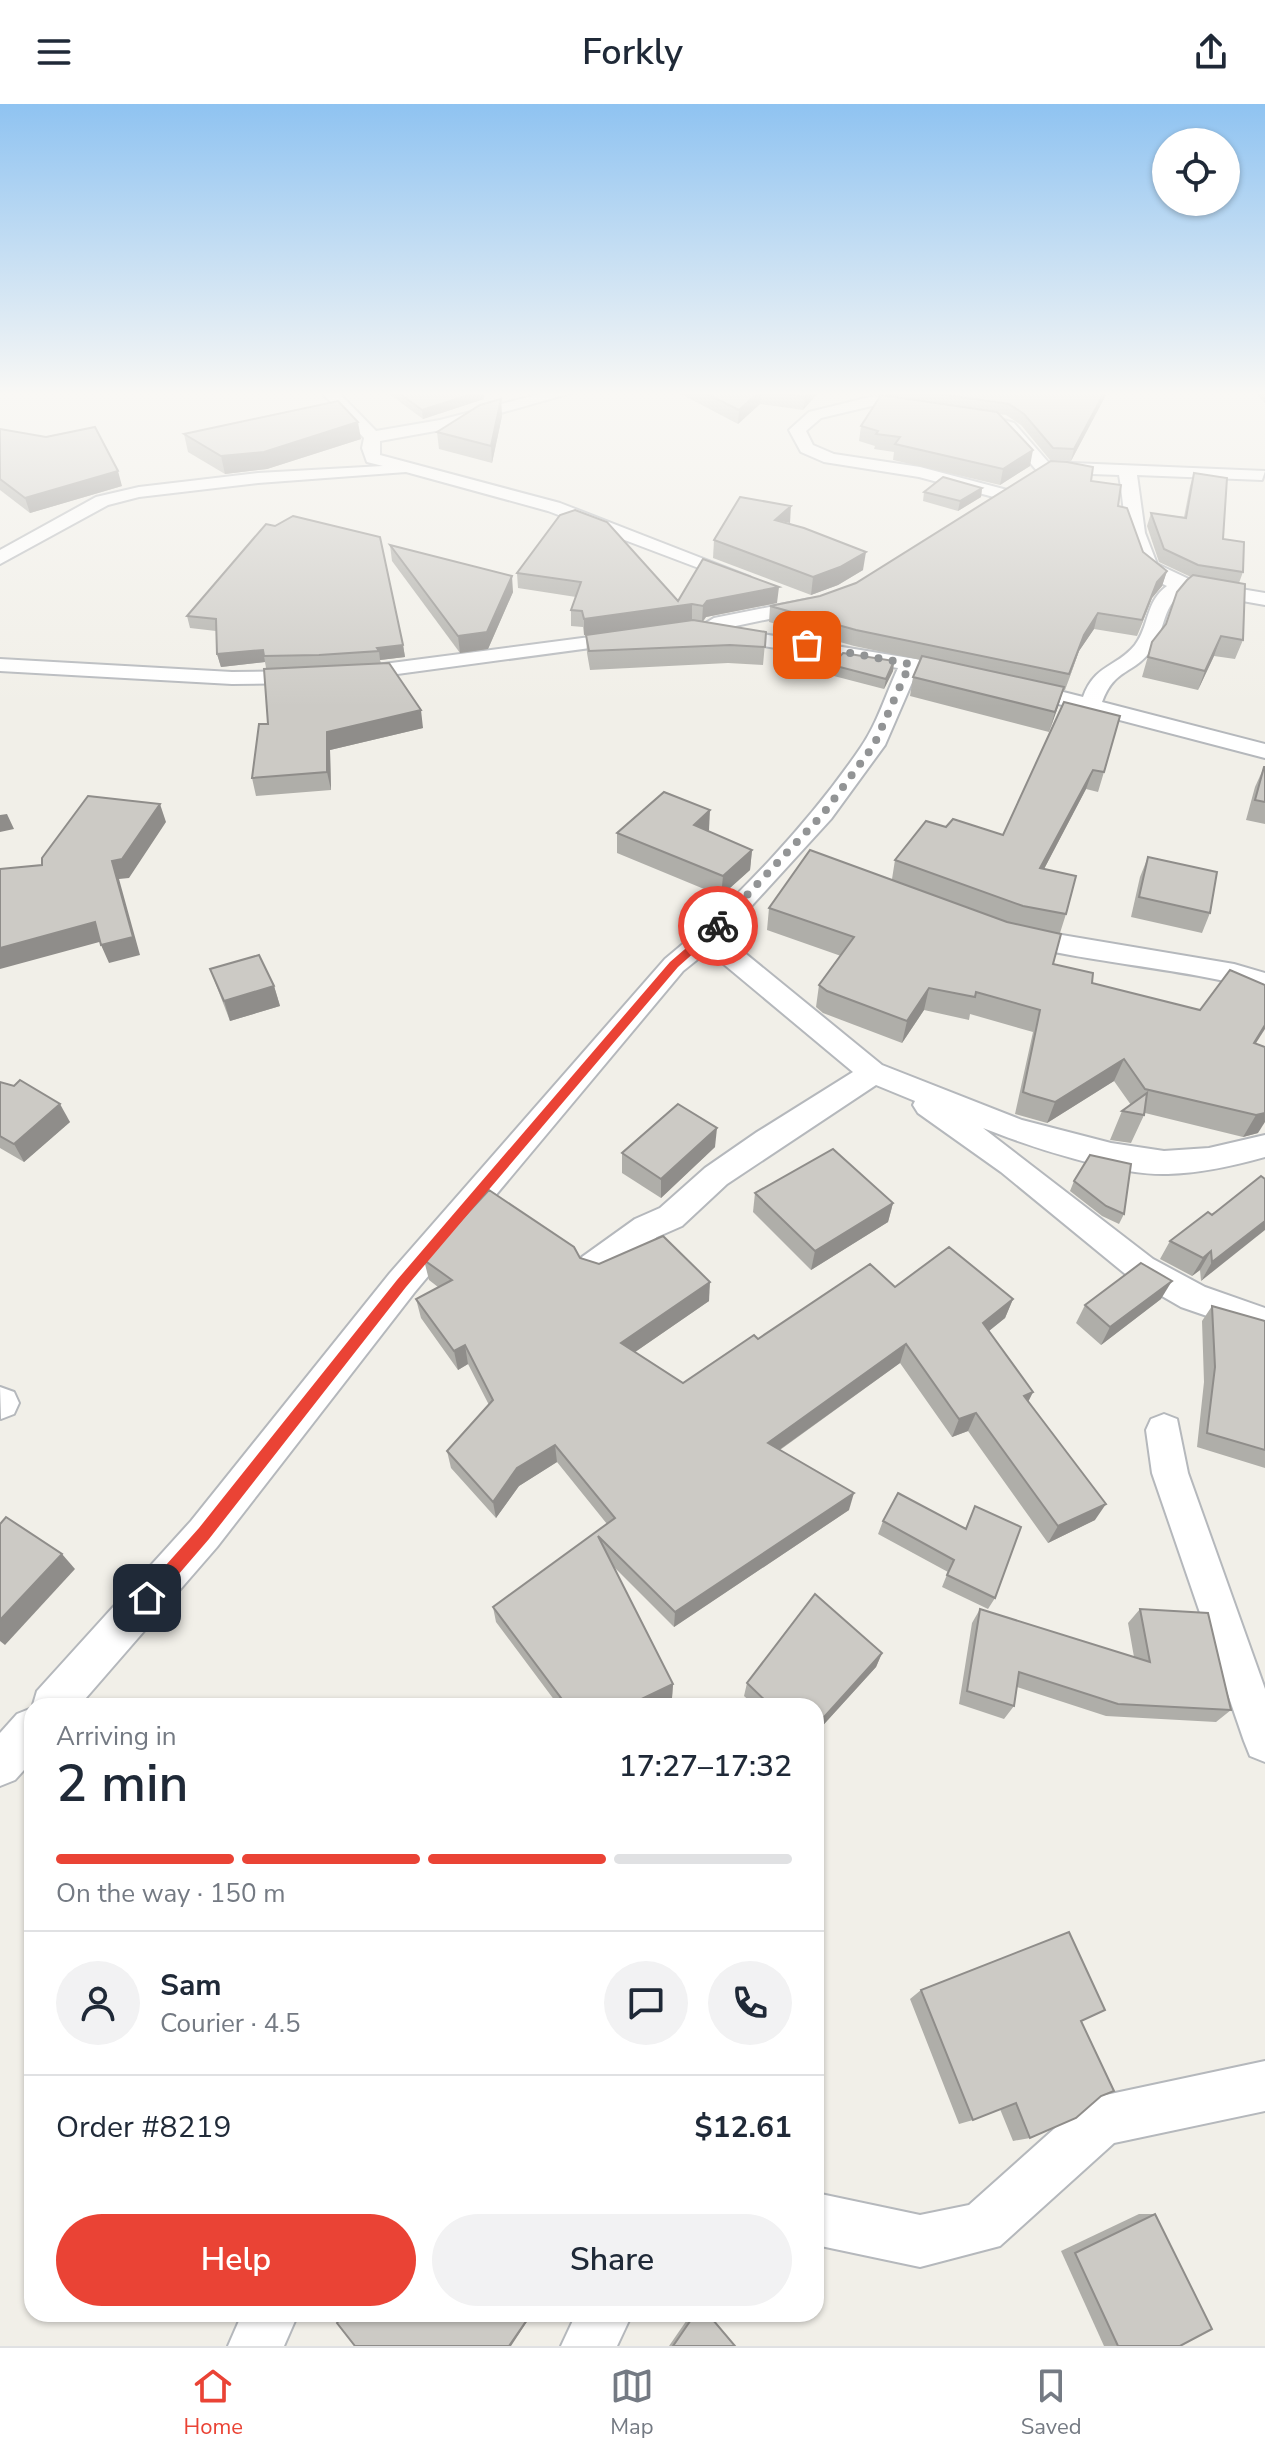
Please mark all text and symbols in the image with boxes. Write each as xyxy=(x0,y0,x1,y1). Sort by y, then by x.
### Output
text: Forkly xyxy=(582,28,683,77)
icon: menu xyxy=(32,30,76,74)
icon: share xyxy=(1189,30,1233,74)
map controls xyxy=(1152,128,1240,216)
button: locate xyxy=(1152,128,1240,216)
pin xyxy=(773,611,841,679)
icon: bag xyxy=(785,623,829,667)
courier xyxy=(678,886,758,966)
icon: bike xyxy=(696,904,740,948)
pin xyxy=(113,1564,181,1632)
icon: home xyxy=(125,1576,169,1620)
text: Arriving in xyxy=(56,1719,177,1754)
text: 17:27–17:32 xyxy=(619,1746,792,1787)
text: 2 min xyxy=(56,1748,189,1819)
text: On the way · 150 m xyxy=(56,1876,285,1911)
button: person xyxy=(56,1961,140,2045)
button: chat xyxy=(604,1961,688,2045)
button: phone xyxy=(708,1961,792,2045)
text: Sam xyxy=(160,1965,222,2006)
text: Courier · 4.5 xyxy=(160,2006,301,2041)
text: Order #8219 xyxy=(56,2107,231,2148)
text: $12.61 xyxy=(695,2107,792,2148)
button: Help xyxy=(56,2214,416,2306)
button: Share xyxy=(432,2214,792,2306)
tab: Home xyxy=(183,2364,243,2442)
tab: Map xyxy=(610,2364,654,2442)
tab: Saved xyxy=(1021,2364,1082,2442)

